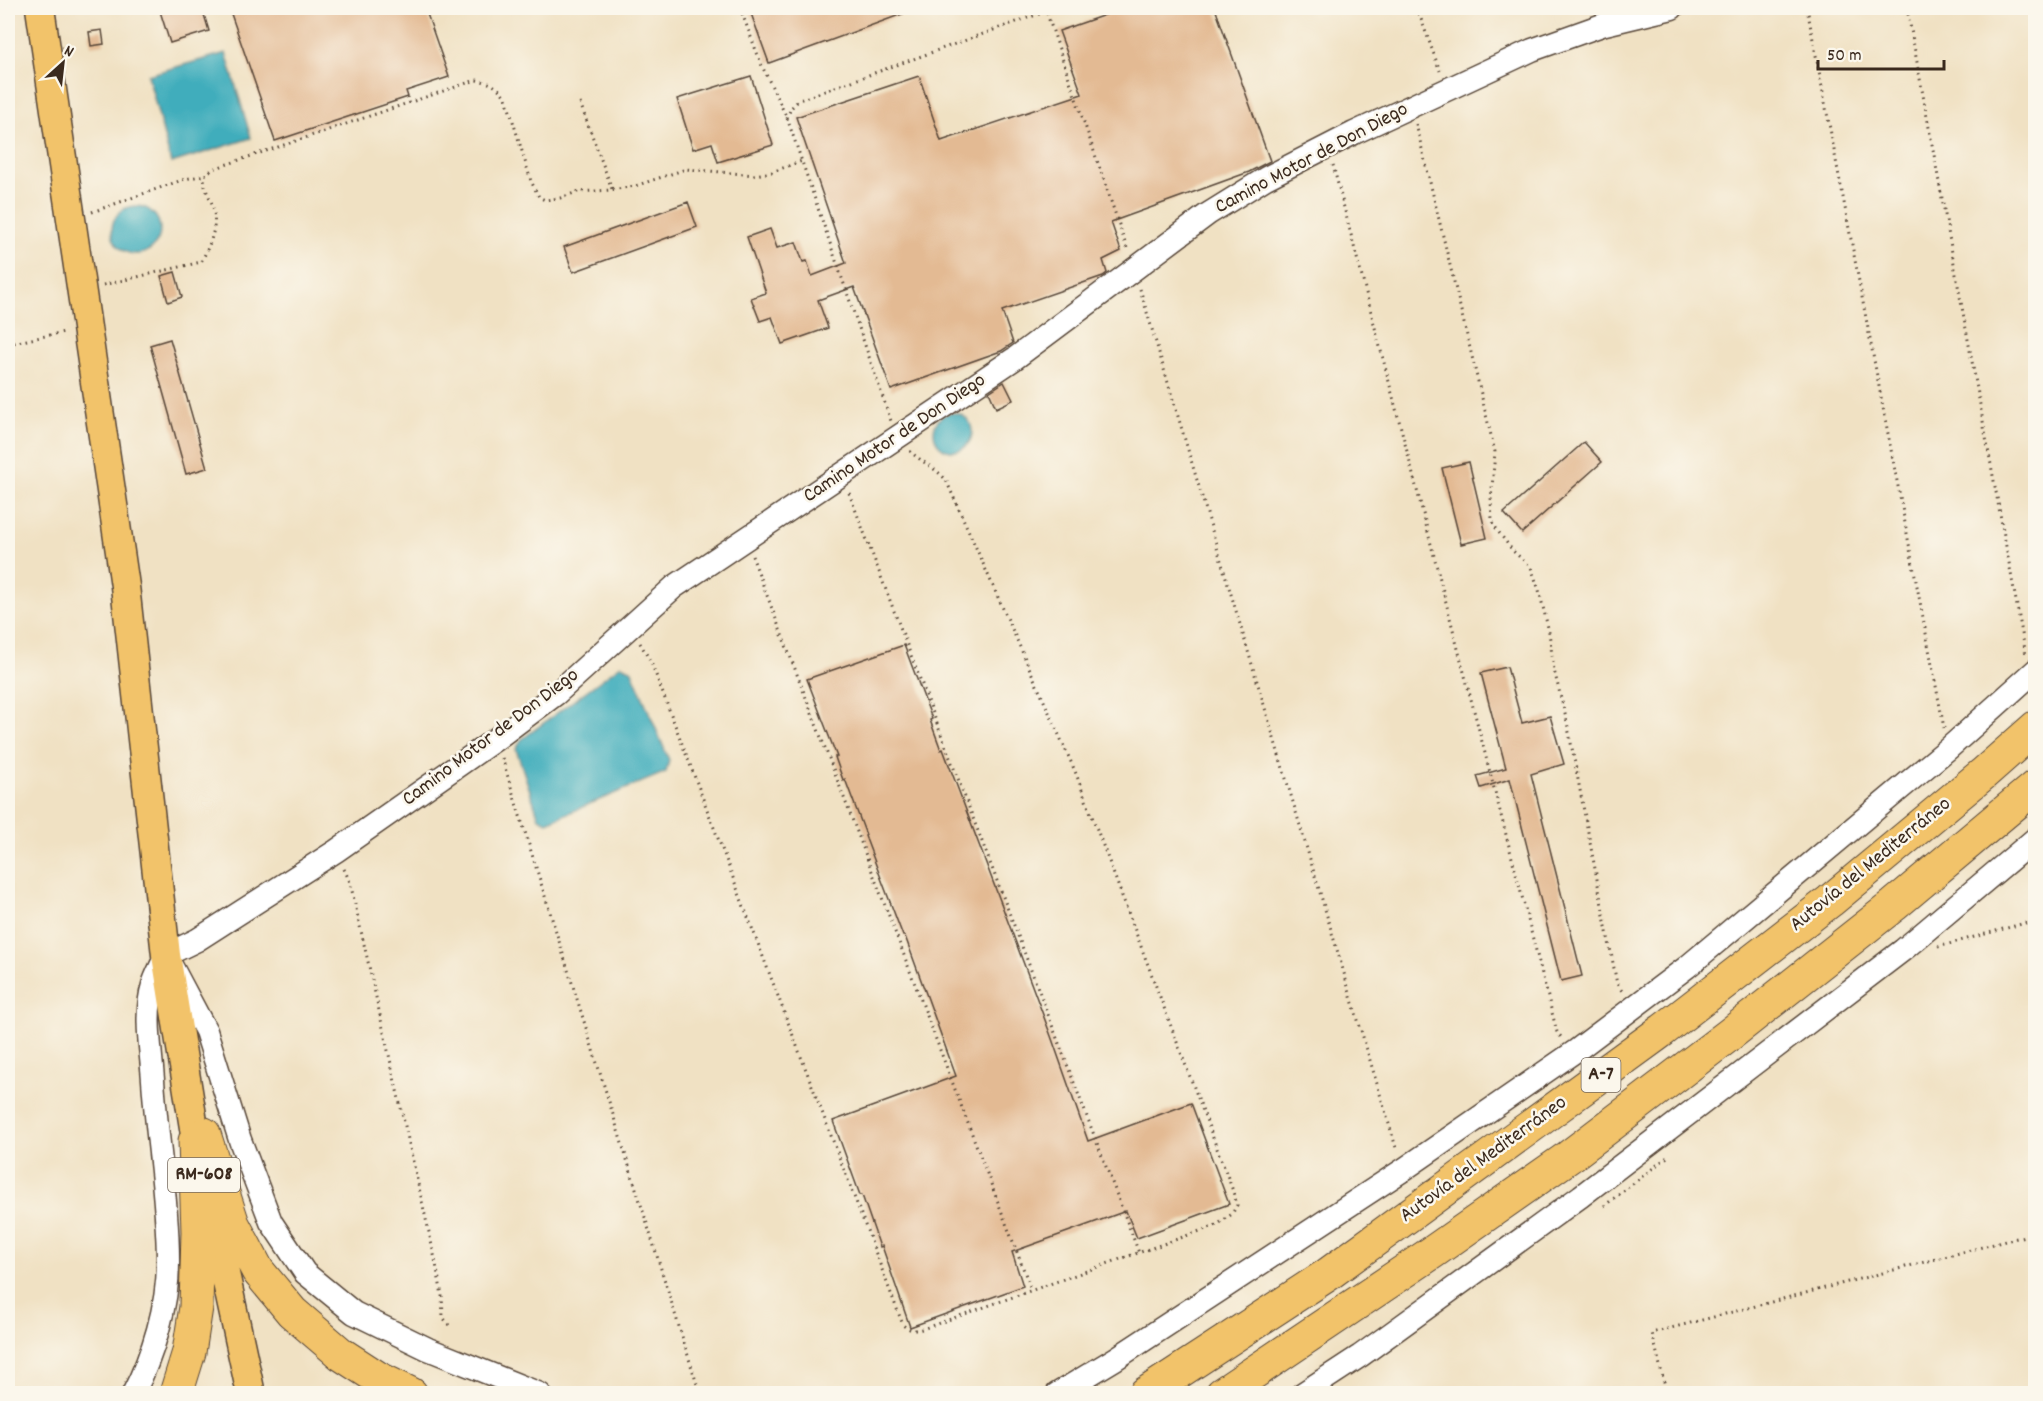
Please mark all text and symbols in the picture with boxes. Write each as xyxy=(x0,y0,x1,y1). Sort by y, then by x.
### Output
north arrow xyxy=(33,33,93,93)
scale bar xyxy=(1818,33,1944,71)
text: N xyxy=(60,40,78,64)
text: 50 m xyxy=(1827,44,1862,69)
street label: Camino Motor de Don Diego xyxy=(1210,95,1414,223)
street label: Camino Motor de Don Diego xyxy=(798,367,992,511)
street label: Camino Motor de Don Diego xyxy=(396,661,586,815)
street label: Autovía del Mediterráneo xyxy=(1784,790,1958,940)
road number: A-7 xyxy=(1582,1058,1620,1092)
street label: Autovía del Mediterráneo xyxy=(1394,1089,1574,1231)
road number: RM-608 xyxy=(168,1158,240,1192)

